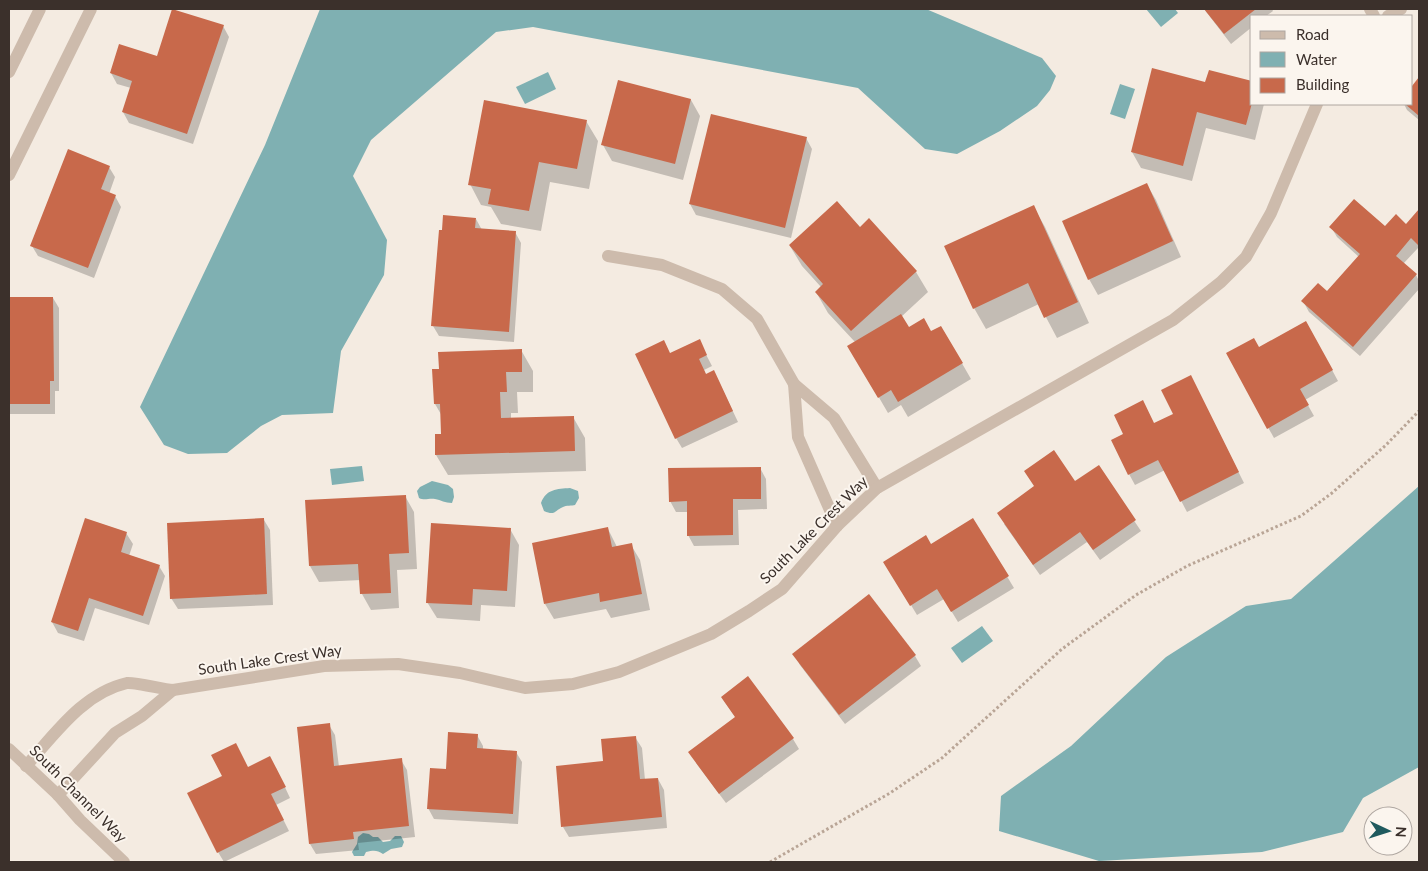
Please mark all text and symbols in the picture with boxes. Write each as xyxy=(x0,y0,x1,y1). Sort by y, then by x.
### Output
legend xyxy=(1250,15,1413,105)
text: Road xyxy=(1296,25,1329,43)
text: Water xyxy=(1296,50,1337,68)
text: Building xyxy=(1296,75,1349,93)
street label: South Lake Crest Way xyxy=(756,472,871,587)
street label: South Lake Crest Way xyxy=(197,640,343,678)
street label: South Channel Way xyxy=(26,741,131,846)
north arrow xyxy=(1363,806,1413,856)
text: N xyxy=(1393,826,1410,838)

